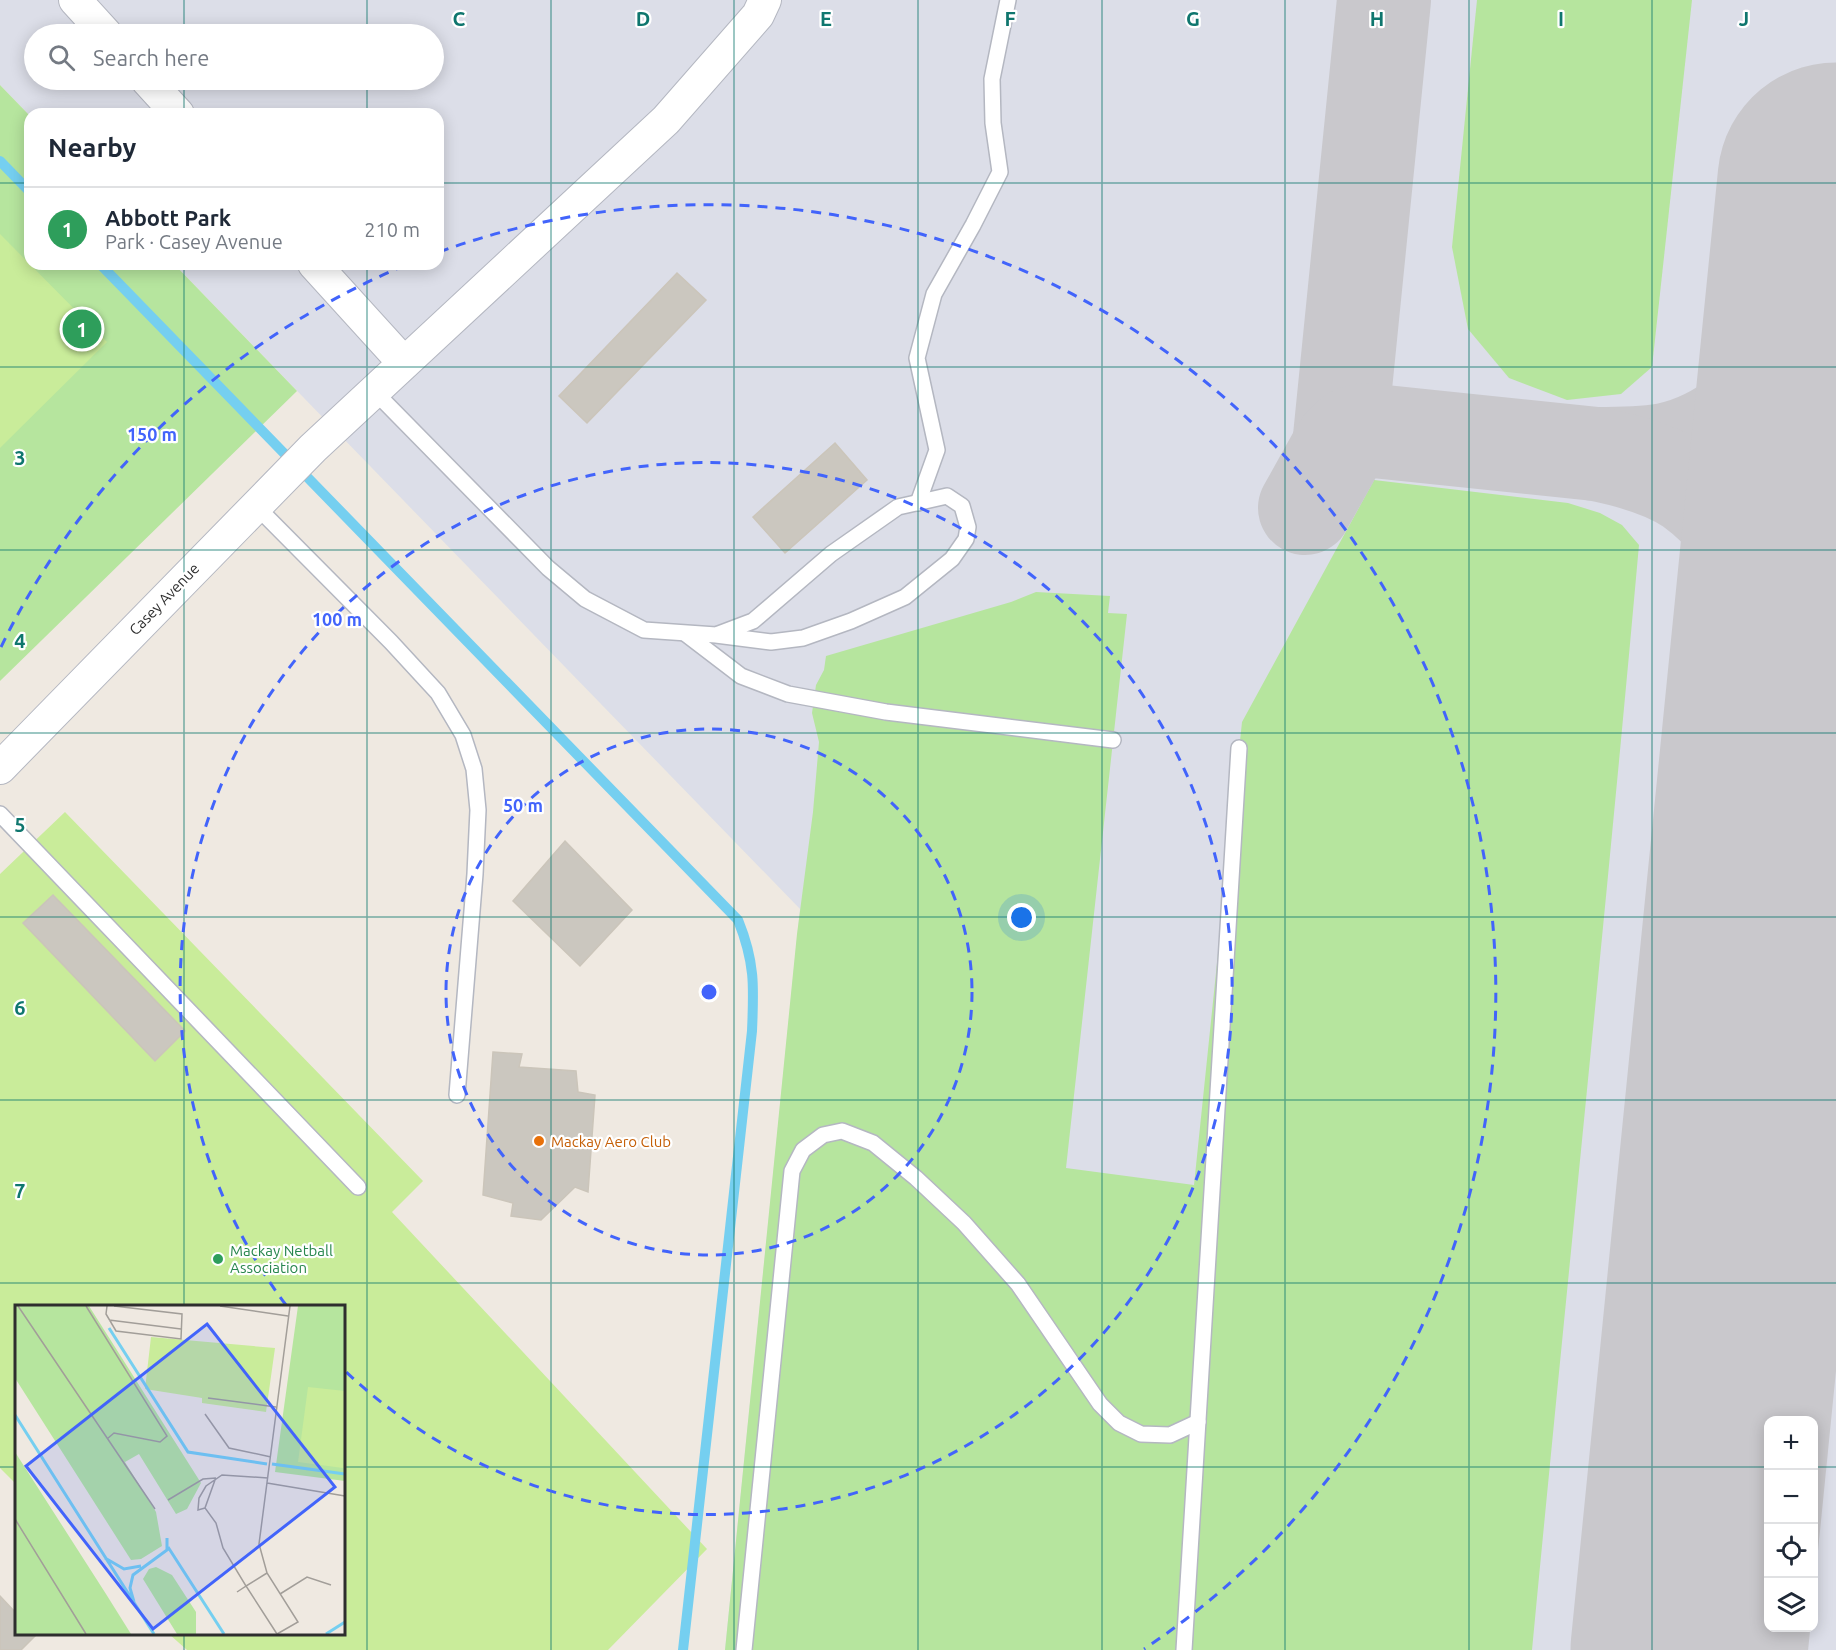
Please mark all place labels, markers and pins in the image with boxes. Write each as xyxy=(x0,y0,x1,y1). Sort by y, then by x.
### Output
pin: 1 xyxy=(62,306,101,352)
centre of rings xyxy=(699,982,719,1002)
place label: Mackay Aero Club xyxy=(551,1133,671,1150)
marker: Mackay Aero Club xyxy=(532,1134,546,1148)
place label: Mackay Netball Association xyxy=(230,1242,333,1276)
marker: Mackay Netball Association xyxy=(211,1252,225,1266)

